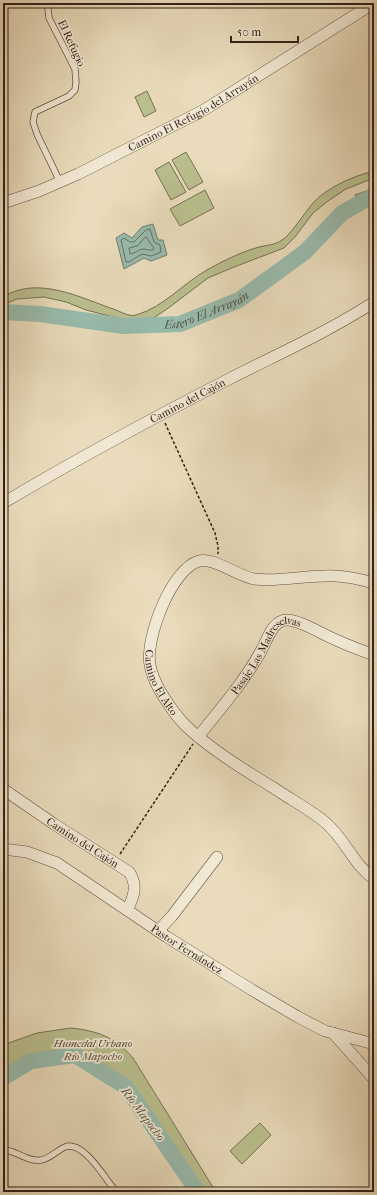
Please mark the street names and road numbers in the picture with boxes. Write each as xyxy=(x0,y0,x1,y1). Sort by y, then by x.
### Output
street label: El Refugio xyxy=(55,18,88,69)
street label: Camino El Refugio del Arrayán xyxy=(126,71,261,154)
street label: Camino del Cajón xyxy=(148,376,228,426)
street label: Pasaje Las Madreselvas xyxy=(228,614,303,697)
street label: Camino El Alto xyxy=(142,649,181,718)
street label: Camino del Cajón xyxy=(44,815,122,871)
street label: Pastor Fernández xyxy=(148,922,225,977)

